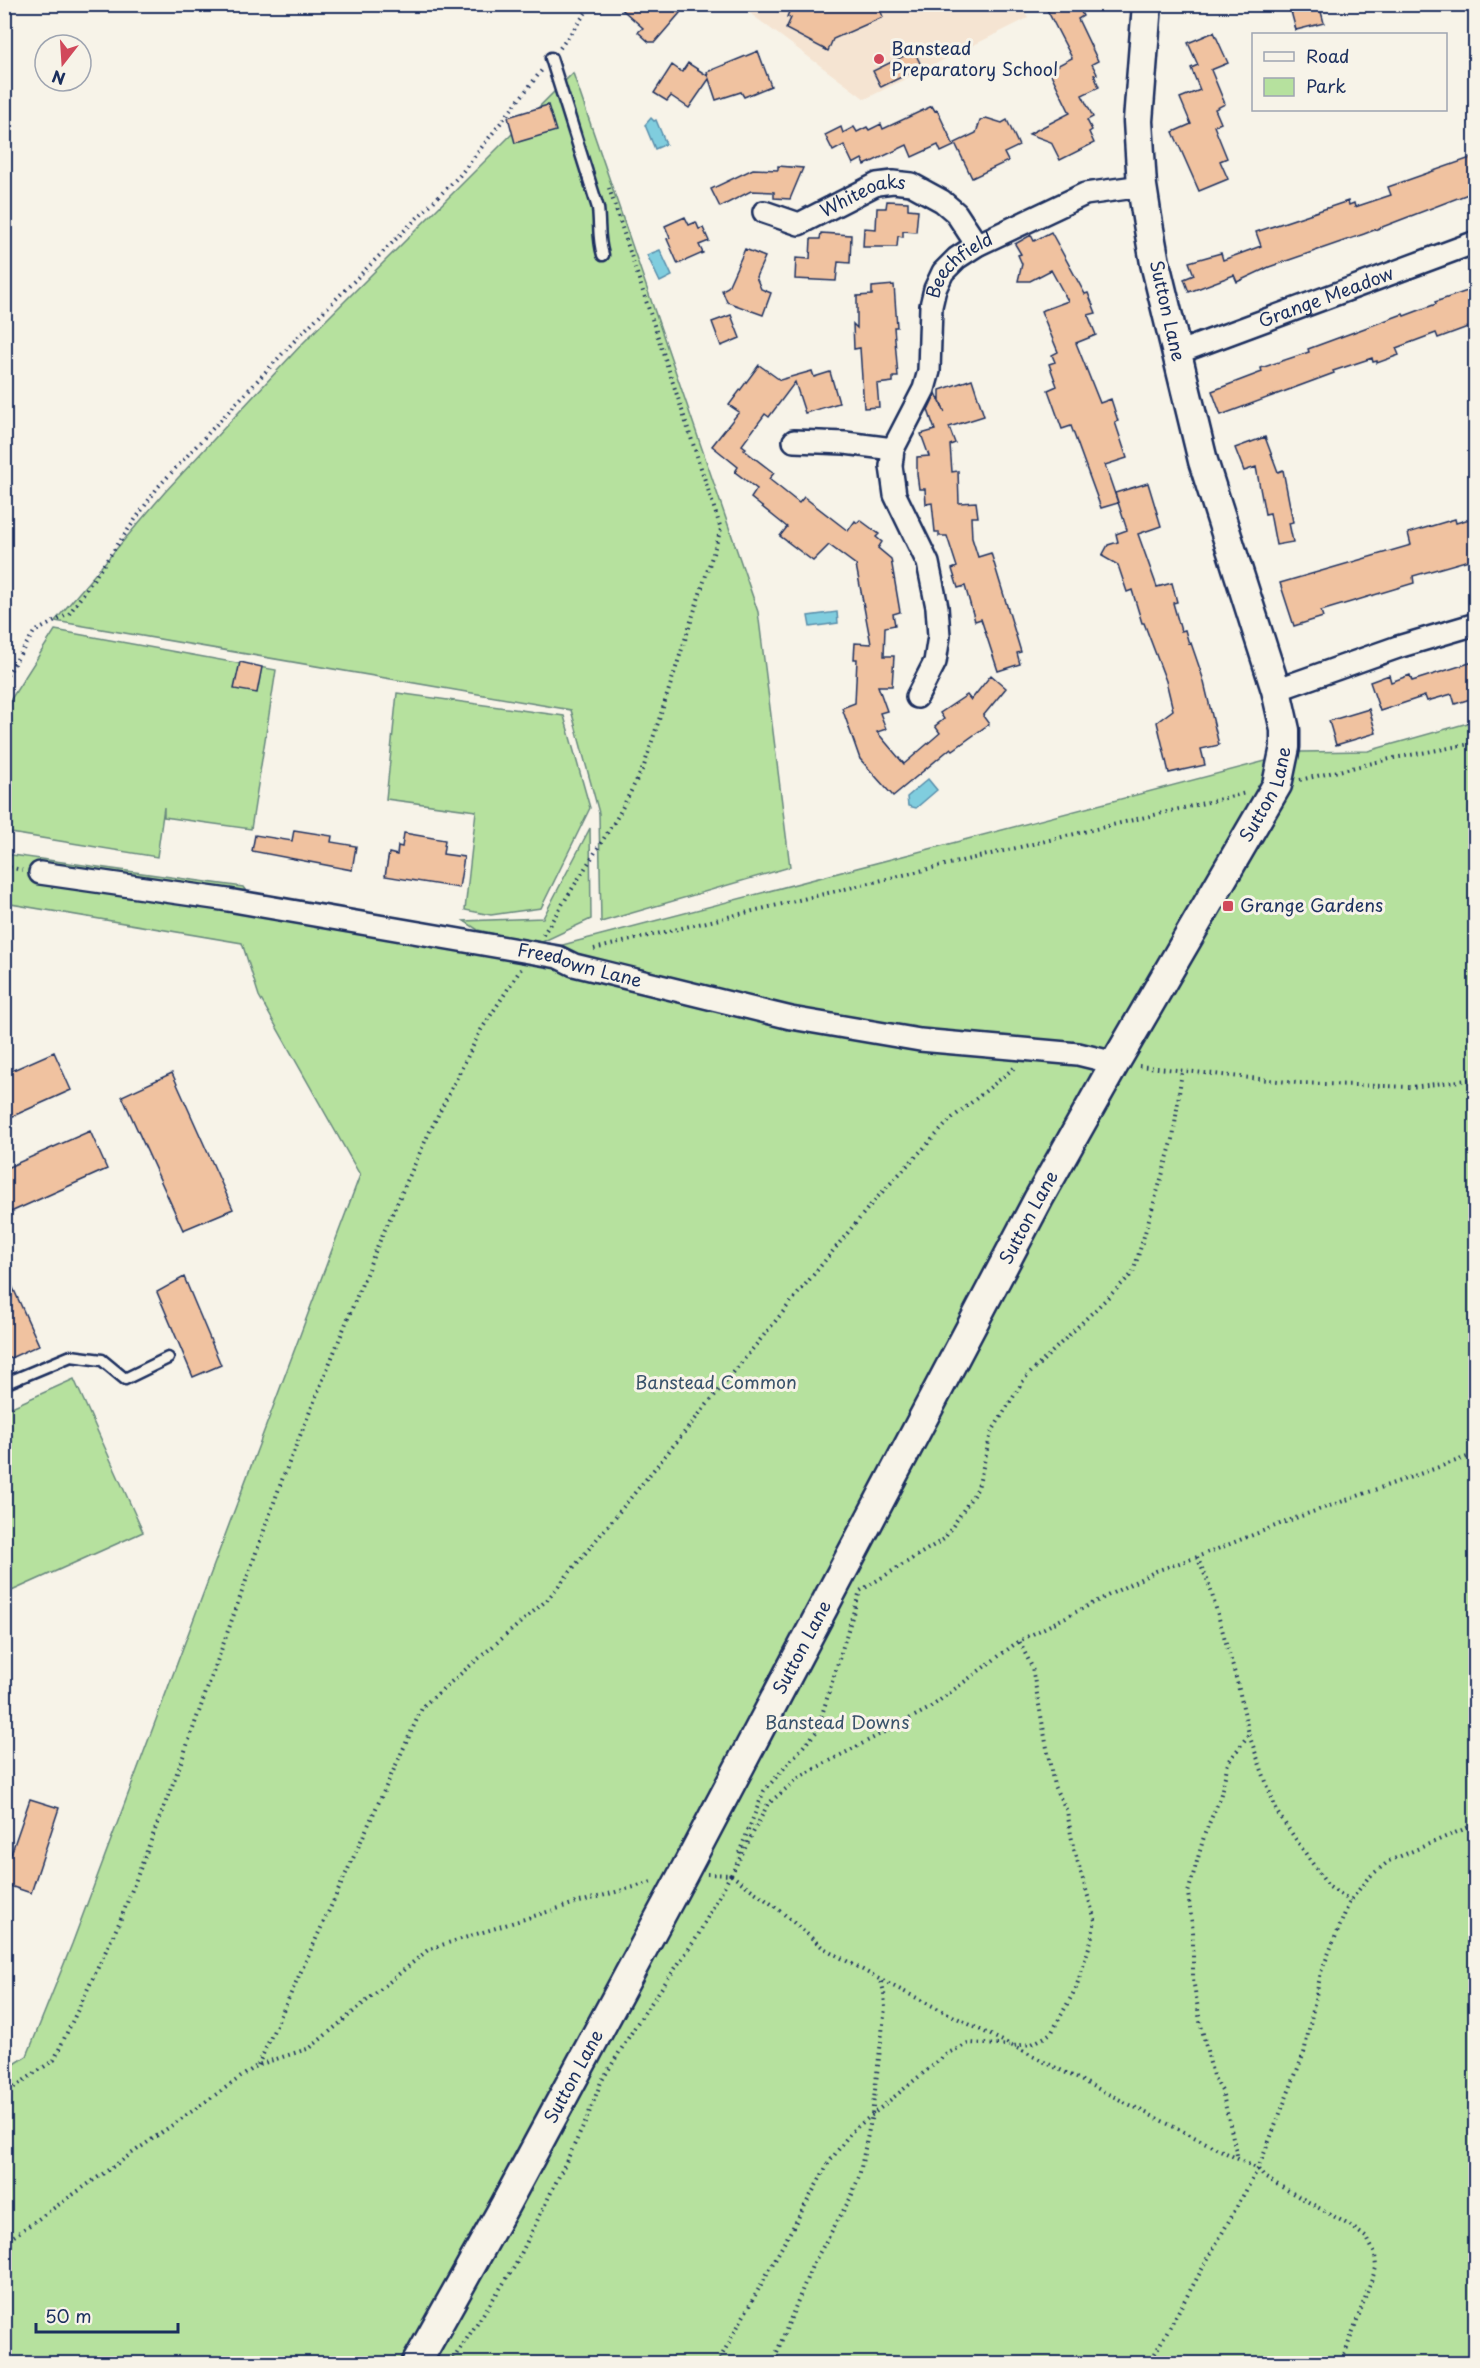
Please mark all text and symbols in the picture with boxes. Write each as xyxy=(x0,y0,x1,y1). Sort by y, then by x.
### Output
north arrow xyxy=(33,33,93,93)
legend xyxy=(1252,33,1447,111)
place label: Banstead Preparatory School xyxy=(891,34,1058,82)
text: Road xyxy=(1306,42,1350,69)
marker: Banstead Preparatory School xyxy=(872,52,886,66)
text: N xyxy=(49,65,68,92)
text: Park xyxy=(1306,72,1346,99)
street label: Whiteoaks xyxy=(815,167,907,223)
street label: Beechfield xyxy=(918,225,997,301)
street label: Sutton Lane xyxy=(1144,257,1193,364)
street label: Grange Meadow xyxy=(1254,259,1397,334)
street label: Sutton Lane xyxy=(1232,744,1297,847)
place label: Grange Gardens xyxy=(1240,891,1383,918)
marker: Grange Gardens xyxy=(1221,899,1235,913)
street label: Freedown Lane xyxy=(516,935,645,993)
street label: Sutton Lane xyxy=(991,1165,1064,1269)
park label: Banstead Common xyxy=(635,1368,797,1395)
street label: Sutton Lane xyxy=(765,1595,837,1699)
park label: Banstead Downs xyxy=(765,1708,909,1735)
street label: Sutton Lane xyxy=(536,2024,609,2128)
scale bar xyxy=(36,2296,178,2334)
text: 50 m xyxy=(45,2302,92,2329)

